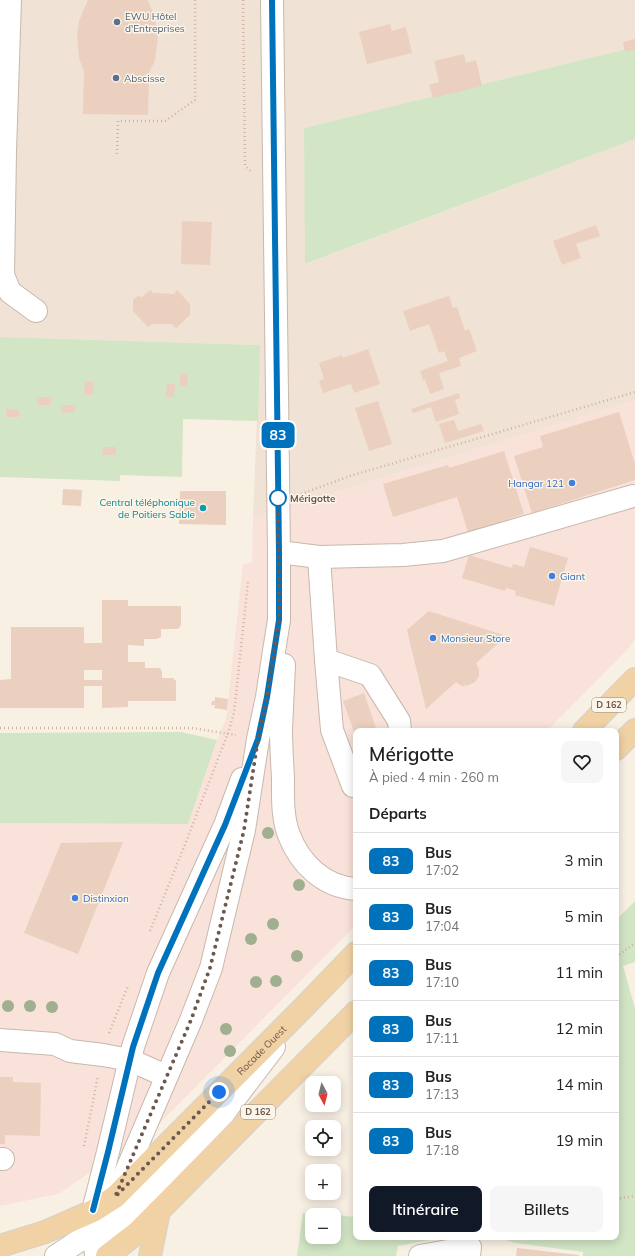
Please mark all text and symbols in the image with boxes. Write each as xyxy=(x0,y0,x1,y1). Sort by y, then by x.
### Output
place label: EWU Hôtel d'Entreprises xyxy=(125,10,185,35)
marker: EWU Hôtel d'Entreprises xyxy=(112,17,122,27)
place label: Abscisse xyxy=(124,72,165,85)
marker: Abscisse xyxy=(111,73,121,83)
line badge: 83 xyxy=(260,422,296,448)
text: 83 xyxy=(270,426,286,444)
place label: Hangar 121 xyxy=(508,477,564,490)
marker: Hangar 121 xyxy=(567,478,577,488)
marker: Mérigotte xyxy=(269,489,287,507)
place label: Mérigotte xyxy=(290,492,336,505)
place label: Central téléphonique de Poitiers Sable xyxy=(99,496,195,521)
marker: Central téléphonique de Poitiers Sable xyxy=(198,503,208,513)
place label: Giant xyxy=(560,570,586,583)
marker: Giant xyxy=(547,571,557,581)
place label: Monsieur Store xyxy=(441,632,510,645)
marker: Monsieur Store xyxy=(428,633,438,643)
road number: D 162 xyxy=(592,698,626,712)
button: heart xyxy=(561,741,603,783)
text: Mérigotte xyxy=(369,742,454,766)
text: À pied · 4 min · 260 m xyxy=(369,769,499,785)
text: Départs xyxy=(369,804,427,823)
text: Bus xyxy=(425,843,452,862)
text: 3 min xyxy=(565,851,603,870)
text: 83 xyxy=(383,852,399,870)
text: 17:02 xyxy=(425,862,459,878)
place label: Distinxion xyxy=(83,892,129,905)
marker: Distinxion xyxy=(70,893,80,903)
text: Bus xyxy=(425,899,452,918)
text: 5 min xyxy=(565,907,603,926)
text: 83 xyxy=(383,908,399,926)
text: 17:04 xyxy=(425,918,459,934)
text: Bus xyxy=(425,955,452,974)
text: 11 min xyxy=(556,963,603,982)
text: 83 xyxy=(383,964,399,982)
text: 17:10 xyxy=(425,974,459,990)
text: Bus xyxy=(425,1011,452,1030)
text: 12 min xyxy=(556,1019,603,1038)
text: 83 xyxy=(383,1020,399,1038)
street label: Rocade Ouest xyxy=(234,1022,289,1078)
text: 17:11 xyxy=(425,1030,459,1046)
text: Bus xyxy=(425,1067,452,1086)
text: 14 min xyxy=(556,1075,603,1094)
north arrow xyxy=(305,1076,341,1112)
map controls xyxy=(305,1076,341,1244)
text: 83 xyxy=(383,1076,399,1094)
your location xyxy=(209,1082,229,1102)
text: 17:13 xyxy=(425,1086,459,1102)
road number: D 162 xyxy=(241,1105,275,1119)
button: locate xyxy=(305,1120,341,1156)
text: Bus xyxy=(425,1123,452,1142)
text: 19 min xyxy=(556,1131,603,1150)
text: 83 xyxy=(383,1132,399,1150)
text: 17:18 xyxy=(425,1142,459,1158)
button: + xyxy=(305,1164,341,1200)
button: Itinéraire xyxy=(369,1186,482,1232)
button: Billets xyxy=(490,1186,603,1232)
button: − xyxy=(305,1208,341,1244)

